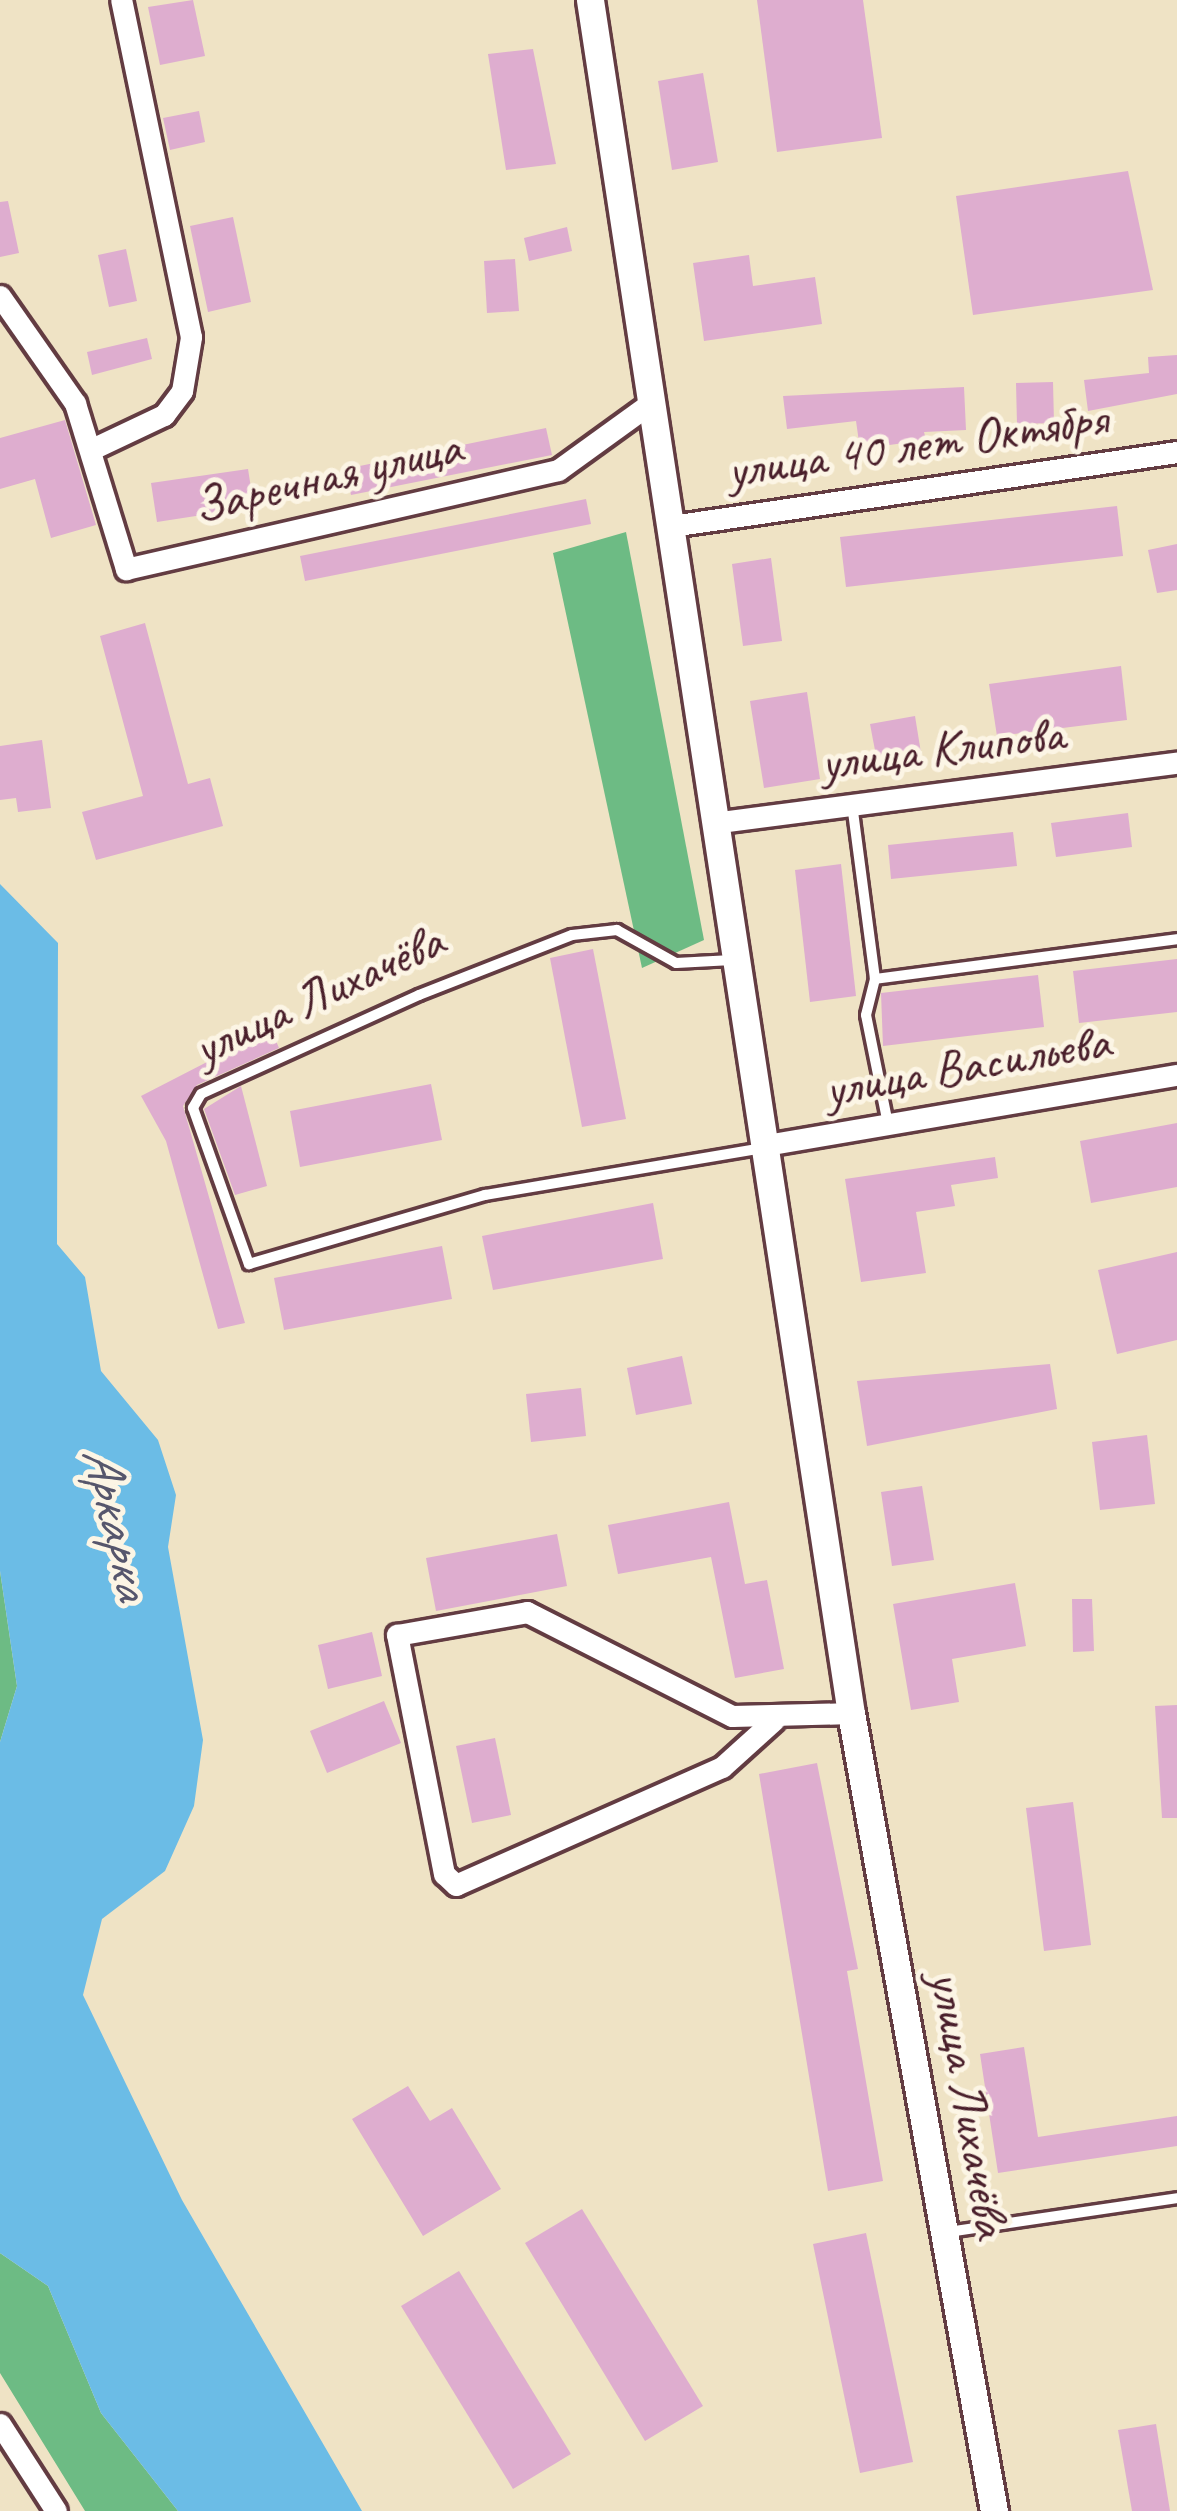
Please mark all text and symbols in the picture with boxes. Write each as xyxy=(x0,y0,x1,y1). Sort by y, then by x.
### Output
street label: улица 40 лет Октября xyxy=(719,387,1115,501)
street label: Заречная улица xyxy=(186,415,468,537)
street label: улица Клипова xyxy=(815,702,1069,794)
street label: улица Лихачёва xyxy=(182,909,454,1079)
street label: улица Васильева xyxy=(821,1010,1113,1120)
water label: Аркарка xyxy=(69,1440,167,1604)
street label: улица Лихачёва xyxy=(916,1965,1024,2243)

